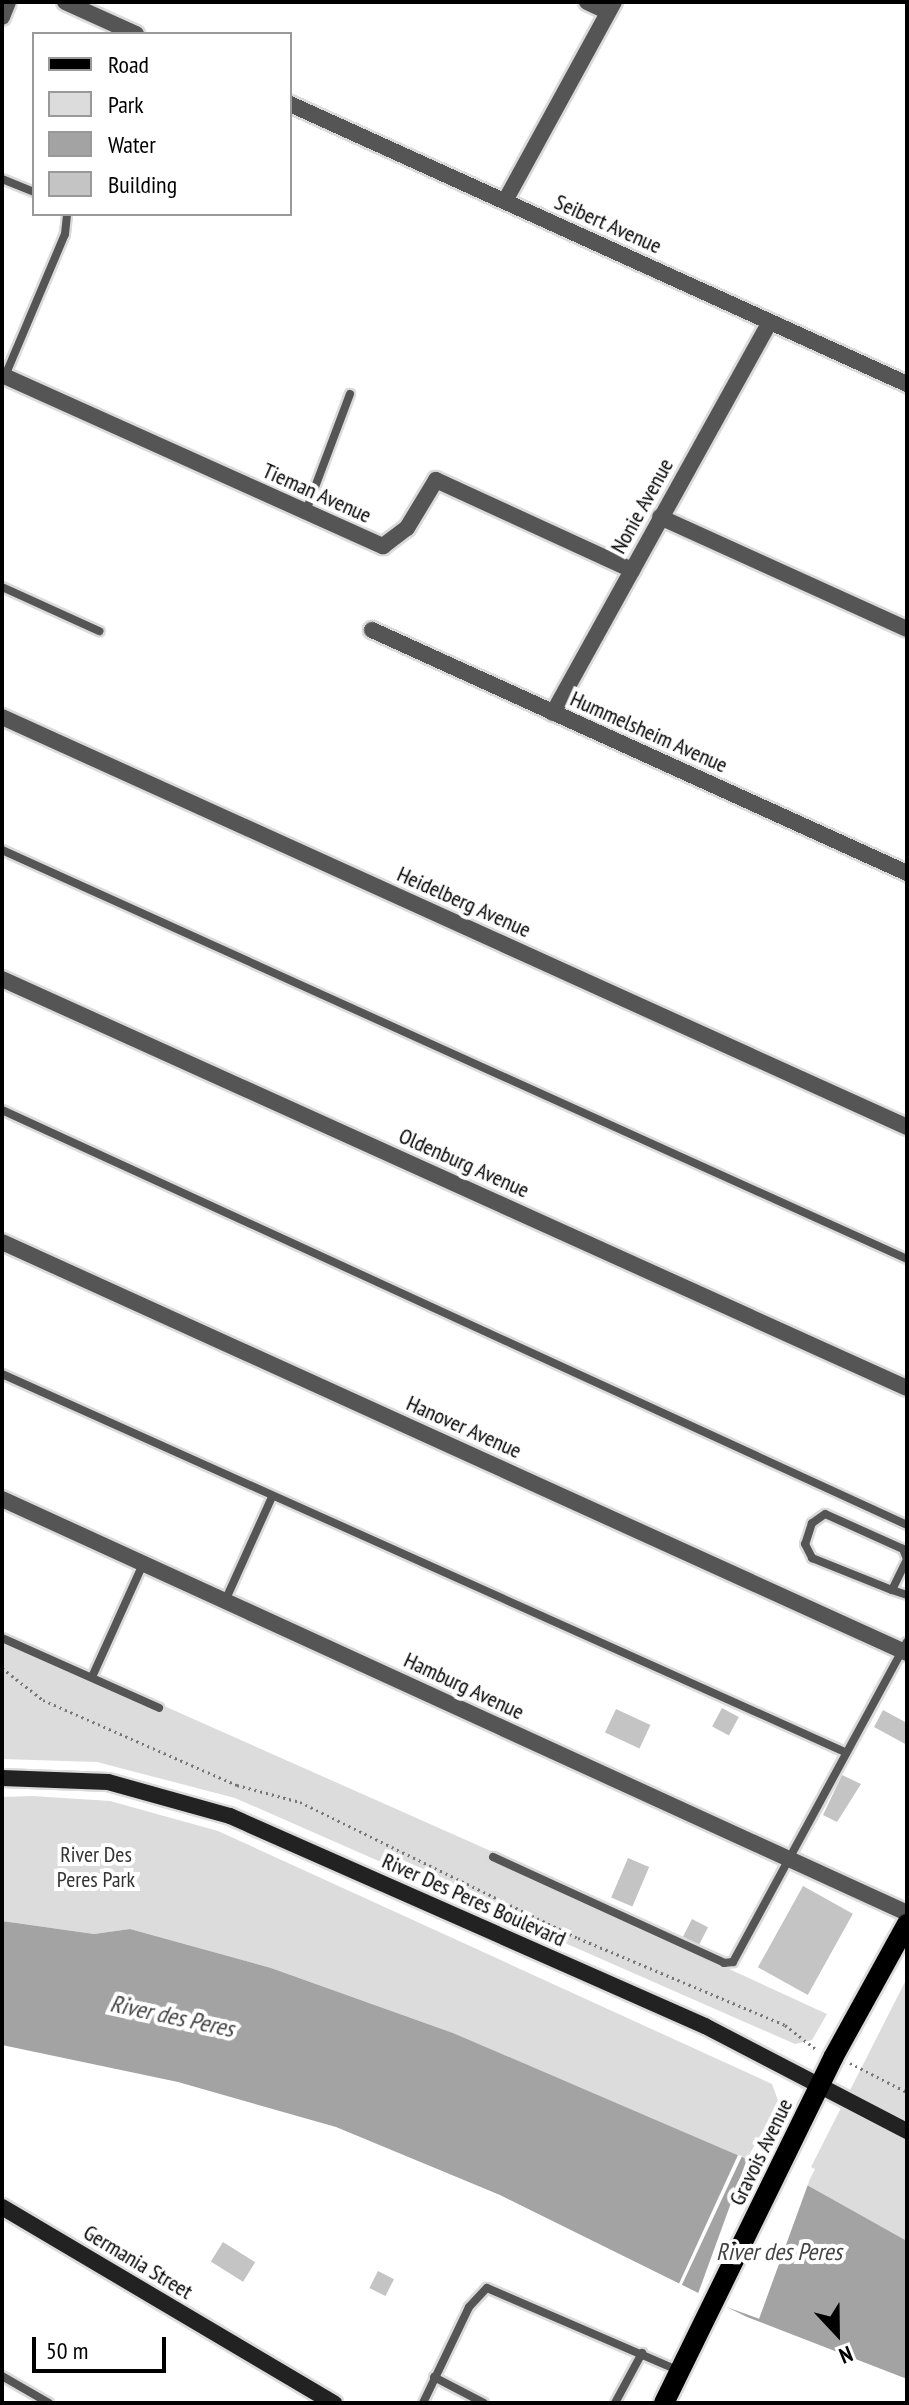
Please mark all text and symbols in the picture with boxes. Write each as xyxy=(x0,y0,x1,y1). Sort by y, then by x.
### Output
legend xyxy=(32,32,292,216)
text: Road xyxy=(108,49,149,80)
text: Park xyxy=(108,89,144,120)
text: Water xyxy=(108,129,156,160)
text: Building xyxy=(108,169,177,200)
street label: Seibert Avenue xyxy=(550,189,666,259)
street label: Nonie Avenue xyxy=(605,454,679,558)
street label: Tieman Avenue xyxy=(258,457,376,529)
street label: Hummelsheim Avenue xyxy=(566,685,732,779)
street label: Heidelberg Avenue xyxy=(393,861,535,943)
street label: Oldenburg Avenue xyxy=(394,1122,534,1204)
street label: Hanover Avenue xyxy=(402,1390,526,1464)
street label: Hamburg Avenue xyxy=(400,1647,528,1725)
park label: River Des Peres Park xyxy=(57,1841,135,1892)
street label: River Des Peres Boulevard xyxy=(378,1848,570,1952)
water label: River des Peres xyxy=(108,1989,236,2043)
street label: Gravois Avenue xyxy=(724,2094,798,2210)
street label: Germania Street xyxy=(79,2219,197,2305)
water label: River des Peres xyxy=(716,2238,842,2266)
north arrow xyxy=(797,2293,877,2373)
scale bar xyxy=(36,2321,170,2371)
text: 50 m xyxy=(46,2335,88,2366)
text: N xyxy=(835,2340,857,2370)

